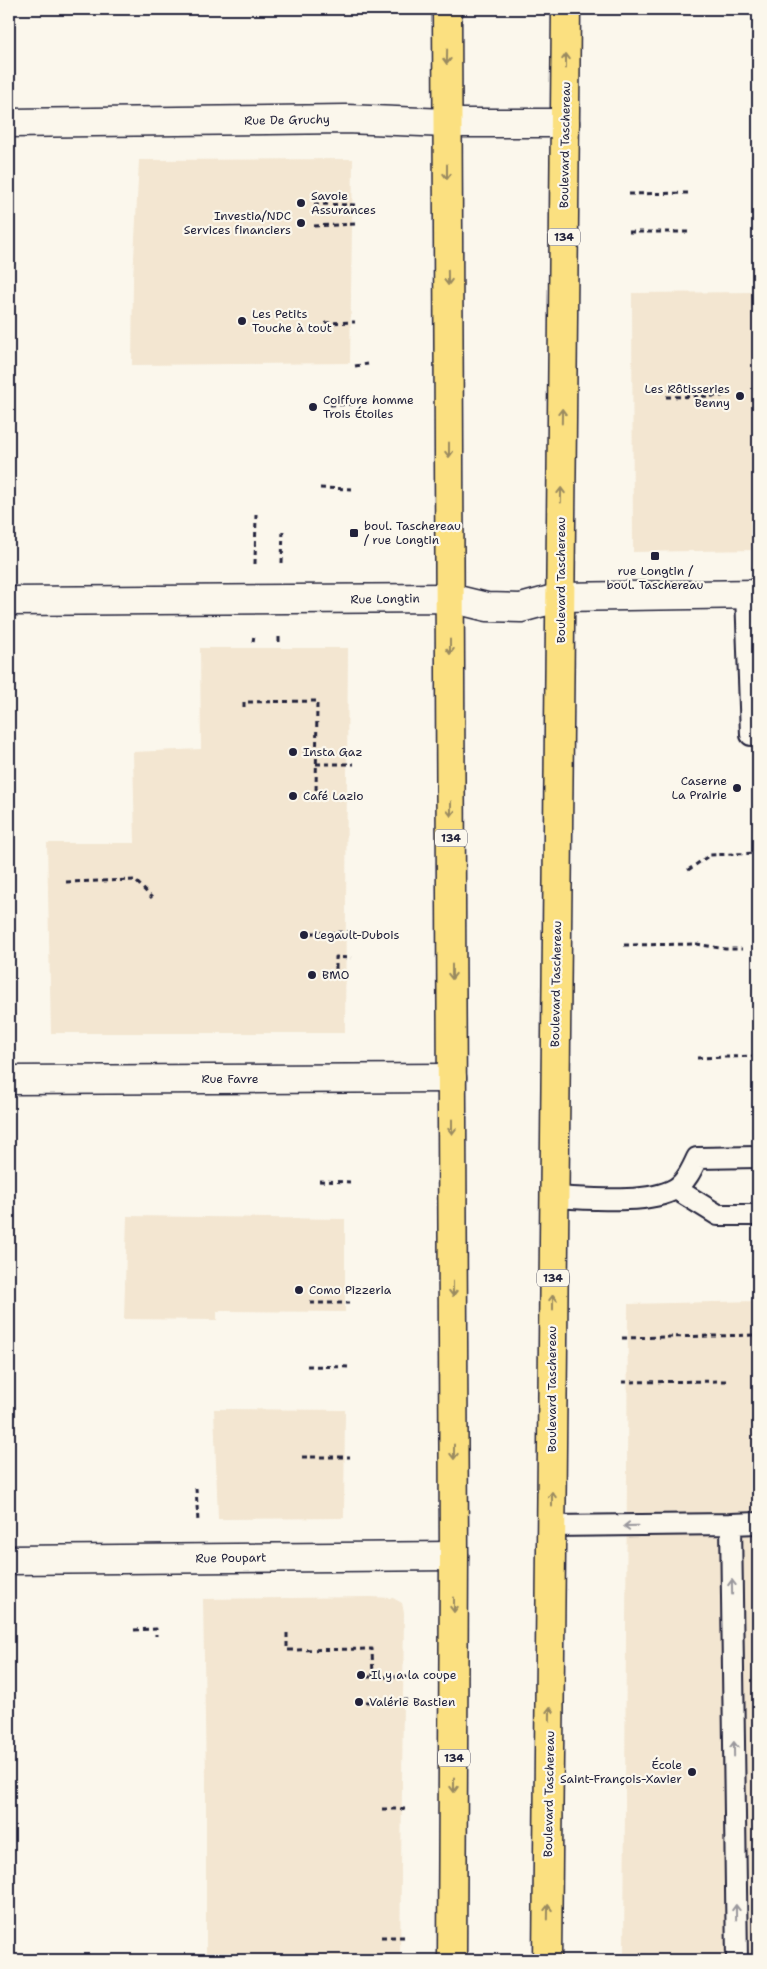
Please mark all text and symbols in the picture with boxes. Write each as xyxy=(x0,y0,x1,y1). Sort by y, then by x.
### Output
one-way arrow xyxy=(442,49,452,65)
one-way arrow xyxy=(561,53,571,70)
street label: Boulevard Taschereau xyxy=(556,82,574,208)
street label: Rue De Gruchy xyxy=(244,111,330,129)
one-way arrow xyxy=(442,164,452,180)
place label: Savoie Assurances xyxy=(311,188,376,218)
marker: Savoie Assurances xyxy=(295,197,307,209)
place label: Investia/NDC Services financiers xyxy=(184,208,291,238)
marker: Investia/NDC Services financiers xyxy=(295,217,307,229)
road number: 134 xyxy=(548,228,580,246)
one-way arrow xyxy=(443,270,453,286)
place label: Les Petits Touche à tout xyxy=(252,306,332,336)
marker: Les Petits Touche à tout xyxy=(236,315,248,327)
place label: Les Rôtisseries Benny xyxy=(644,381,730,411)
marker: Les Rôtisseries Benny xyxy=(734,390,746,402)
place label: Coiffure homme Trois Étoiles xyxy=(323,392,414,422)
marker: Coiffure homme Trois Étoiles xyxy=(307,401,319,413)
one-way arrow xyxy=(557,408,567,424)
one-way arrow xyxy=(444,442,454,458)
one-way arrow xyxy=(556,488,566,504)
street label: Boulevard Taschereau xyxy=(553,517,569,643)
place label: boul. Taschereau / rue Longtin xyxy=(364,518,461,548)
marker: boul. Taschereau / rue Longtin xyxy=(348,527,360,539)
marker: rue Longtin / boul. Taschereau xyxy=(649,550,661,562)
place label: rue Longtin / boul. Taschereau xyxy=(607,563,703,593)
street label: Rue Longtin xyxy=(350,590,420,608)
one-way arrow xyxy=(445,638,455,654)
place label: Insta Gaz xyxy=(303,744,363,760)
marker: Insta Gaz xyxy=(287,746,299,758)
place label: Caserne La Prairie xyxy=(672,773,727,803)
marker: Caserne La Prairie xyxy=(731,782,743,794)
place label: Café Lazio xyxy=(303,788,364,804)
marker: Café Lazio xyxy=(287,790,299,802)
one-way arrow xyxy=(446,800,456,817)
road number: 134 xyxy=(435,830,467,846)
street label: Boulevard Taschereau xyxy=(547,921,565,1047)
place label: Legault-Dubois xyxy=(314,927,399,943)
marker: Legault-Dubois xyxy=(298,929,310,941)
one-way arrow xyxy=(447,963,456,979)
place label: BMO xyxy=(322,967,349,983)
marker: BMO xyxy=(306,969,318,981)
street label: Rue Favre xyxy=(201,1071,259,1087)
one-way arrow xyxy=(447,1118,457,1135)
road number: 134 xyxy=(537,1270,569,1286)
one-way arrow xyxy=(448,1281,458,1297)
place label: Como Pizzeria xyxy=(309,1282,392,1298)
marker: Como Pizzeria xyxy=(293,1284,305,1296)
one-way arrow xyxy=(548,1294,558,1310)
street label: Boulevard Taschereau xyxy=(544,1326,560,1452)
one-way arrow xyxy=(449,1444,459,1460)
one-way arrow xyxy=(547,1491,556,1507)
one-way arrow xyxy=(624,1521,640,1531)
street label: Rue Poupart xyxy=(195,1549,267,1567)
one-way arrow xyxy=(727,1579,737,1595)
one-way arrow xyxy=(449,1596,459,1612)
place label: Il y a la coupe xyxy=(371,1667,457,1683)
marker: Il y a la coupe xyxy=(355,1669,367,1681)
place label: Valérie Bastien xyxy=(369,1694,455,1710)
marker: Valérie Bastien xyxy=(353,1696,365,1708)
one-way arrow xyxy=(545,1706,555,1722)
street label: Boulevard Taschereau xyxy=(540,1731,558,1857)
one-way arrow xyxy=(729,1741,739,1758)
road number: 134 xyxy=(438,1750,470,1766)
place label: École Saint-François-Xavier xyxy=(560,1757,682,1787)
marker: École Saint-François-Xavier xyxy=(686,1766,698,1778)
one-way arrow xyxy=(449,1776,459,1792)
one-way arrow xyxy=(543,1904,553,1920)
one-way arrow xyxy=(731,1904,741,1920)

